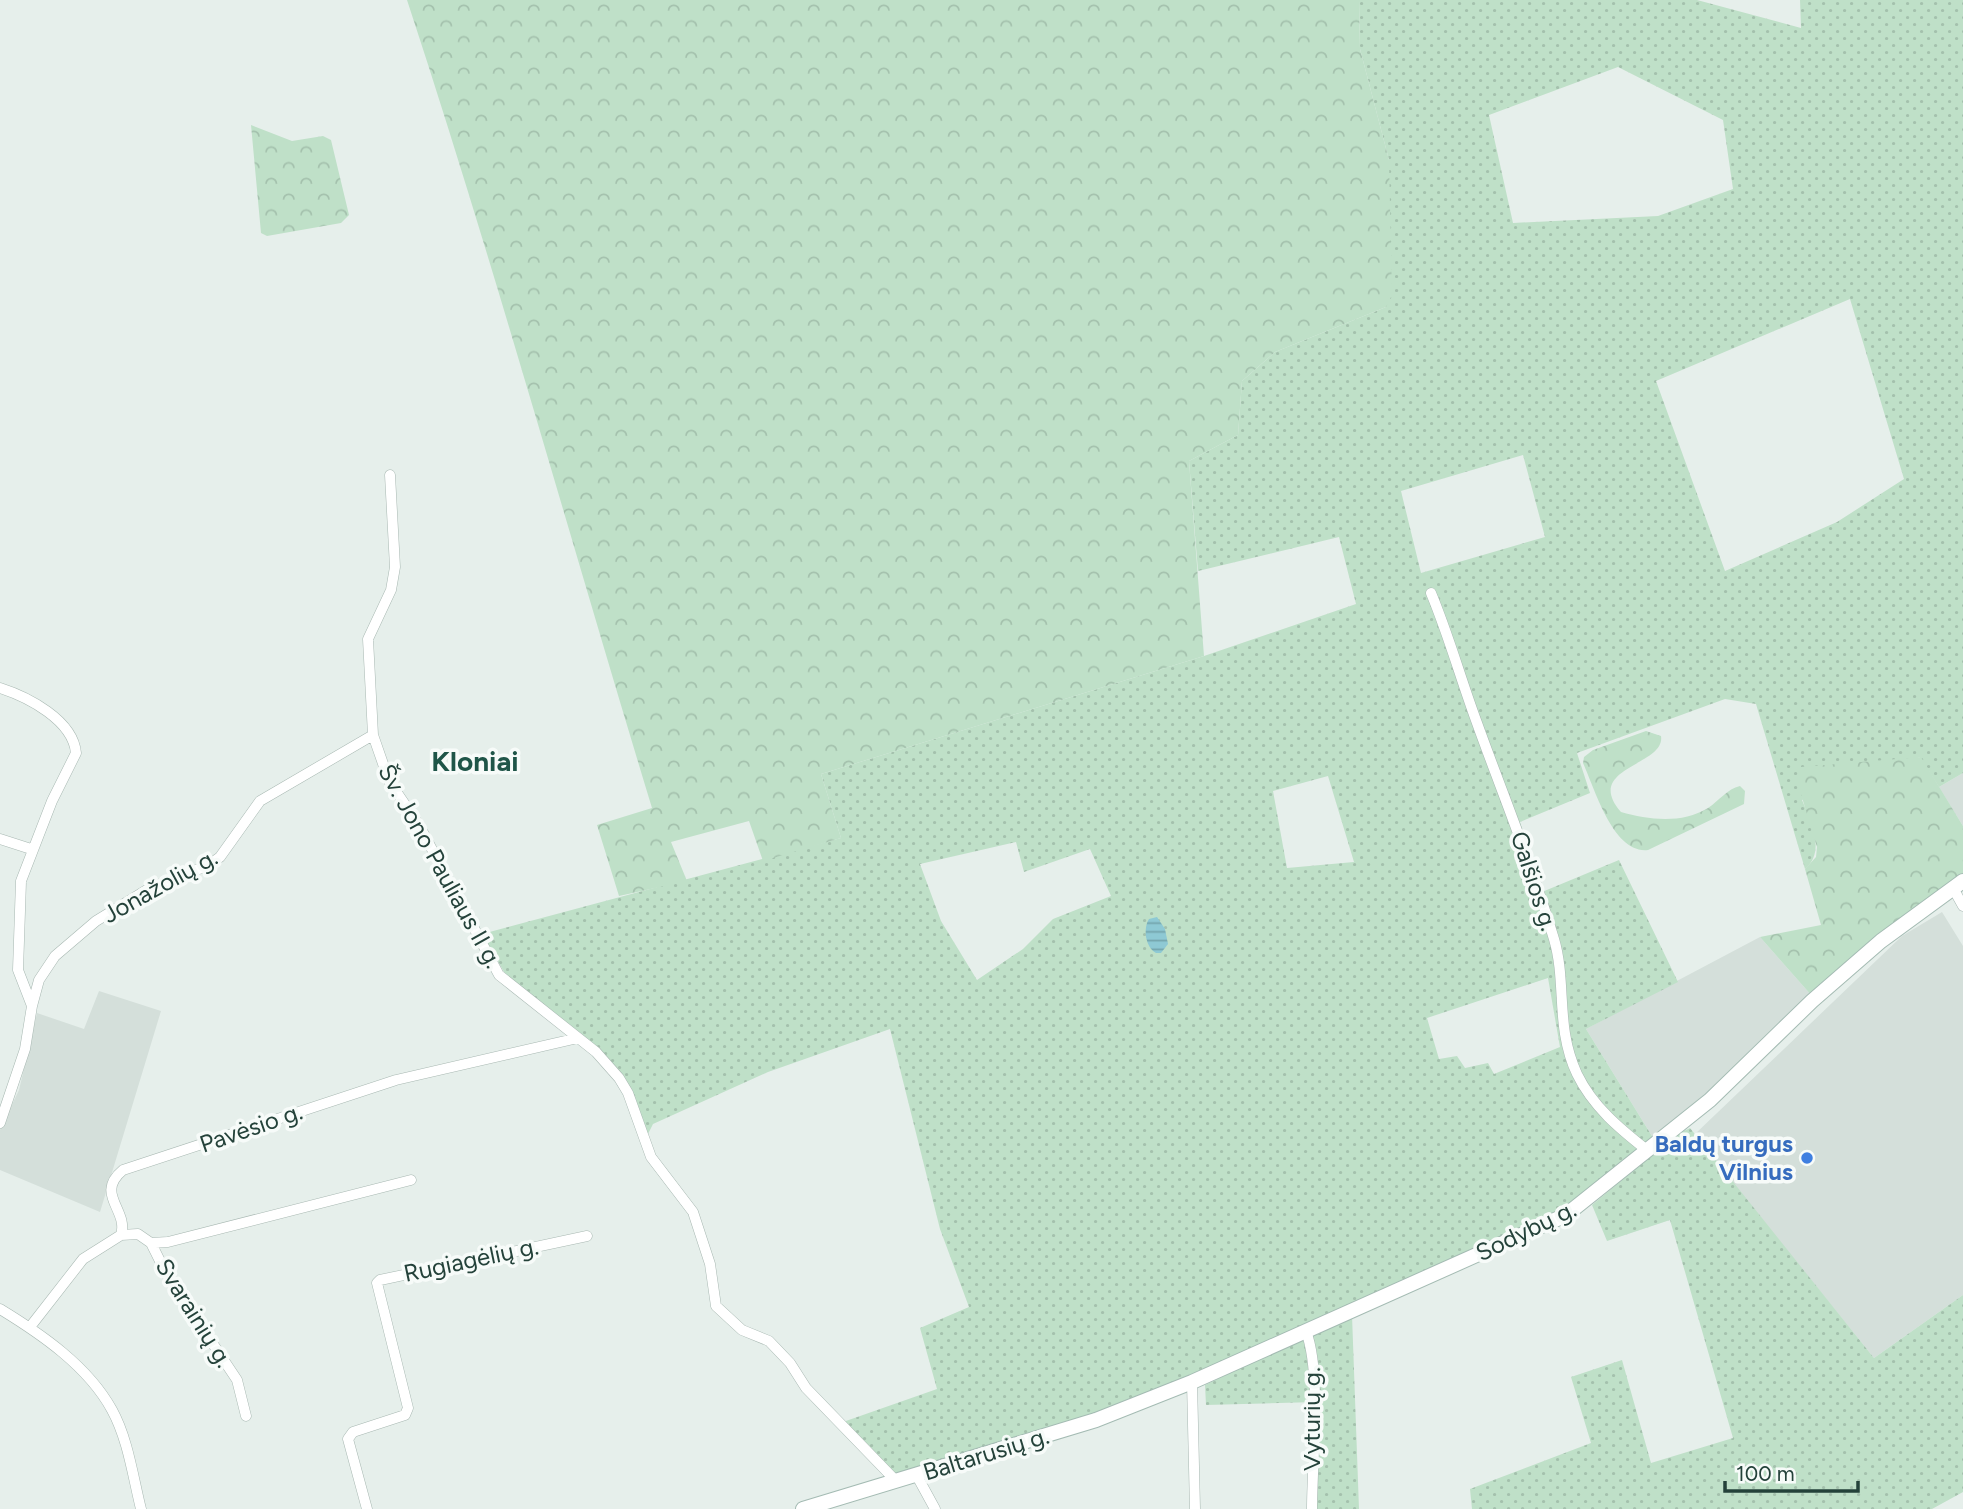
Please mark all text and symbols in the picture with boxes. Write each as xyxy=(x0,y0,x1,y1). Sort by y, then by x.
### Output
district label: Kloniai xyxy=(431,744,519,778)
street label: Šv. Jono Pauliaus II g. xyxy=(372,759,509,973)
street label: Galšios g. xyxy=(1505,828,1564,934)
street label: Jonažolių g. xyxy=(97,842,222,929)
street label: Pavėsio g. xyxy=(196,1096,306,1159)
place label: Baldų turgus Vilnius xyxy=(1654,1129,1793,1186)
marker: Baldų turgus Vilnius xyxy=(1799,1150,1815,1166)
street label: Sodybų g. xyxy=(1471,1194,1581,1267)
street label: Rugiagėlių g. xyxy=(401,1231,541,1288)
street label: Svarainių g. xyxy=(150,1253,239,1372)
street label: Vyturių g. xyxy=(1297,1367,1326,1471)
street label: Baltarusių g. xyxy=(919,1421,1052,1486)
scale bar xyxy=(1725,1450,1858,1494)
text: 100 m xyxy=(1736,1461,1795,1486)

